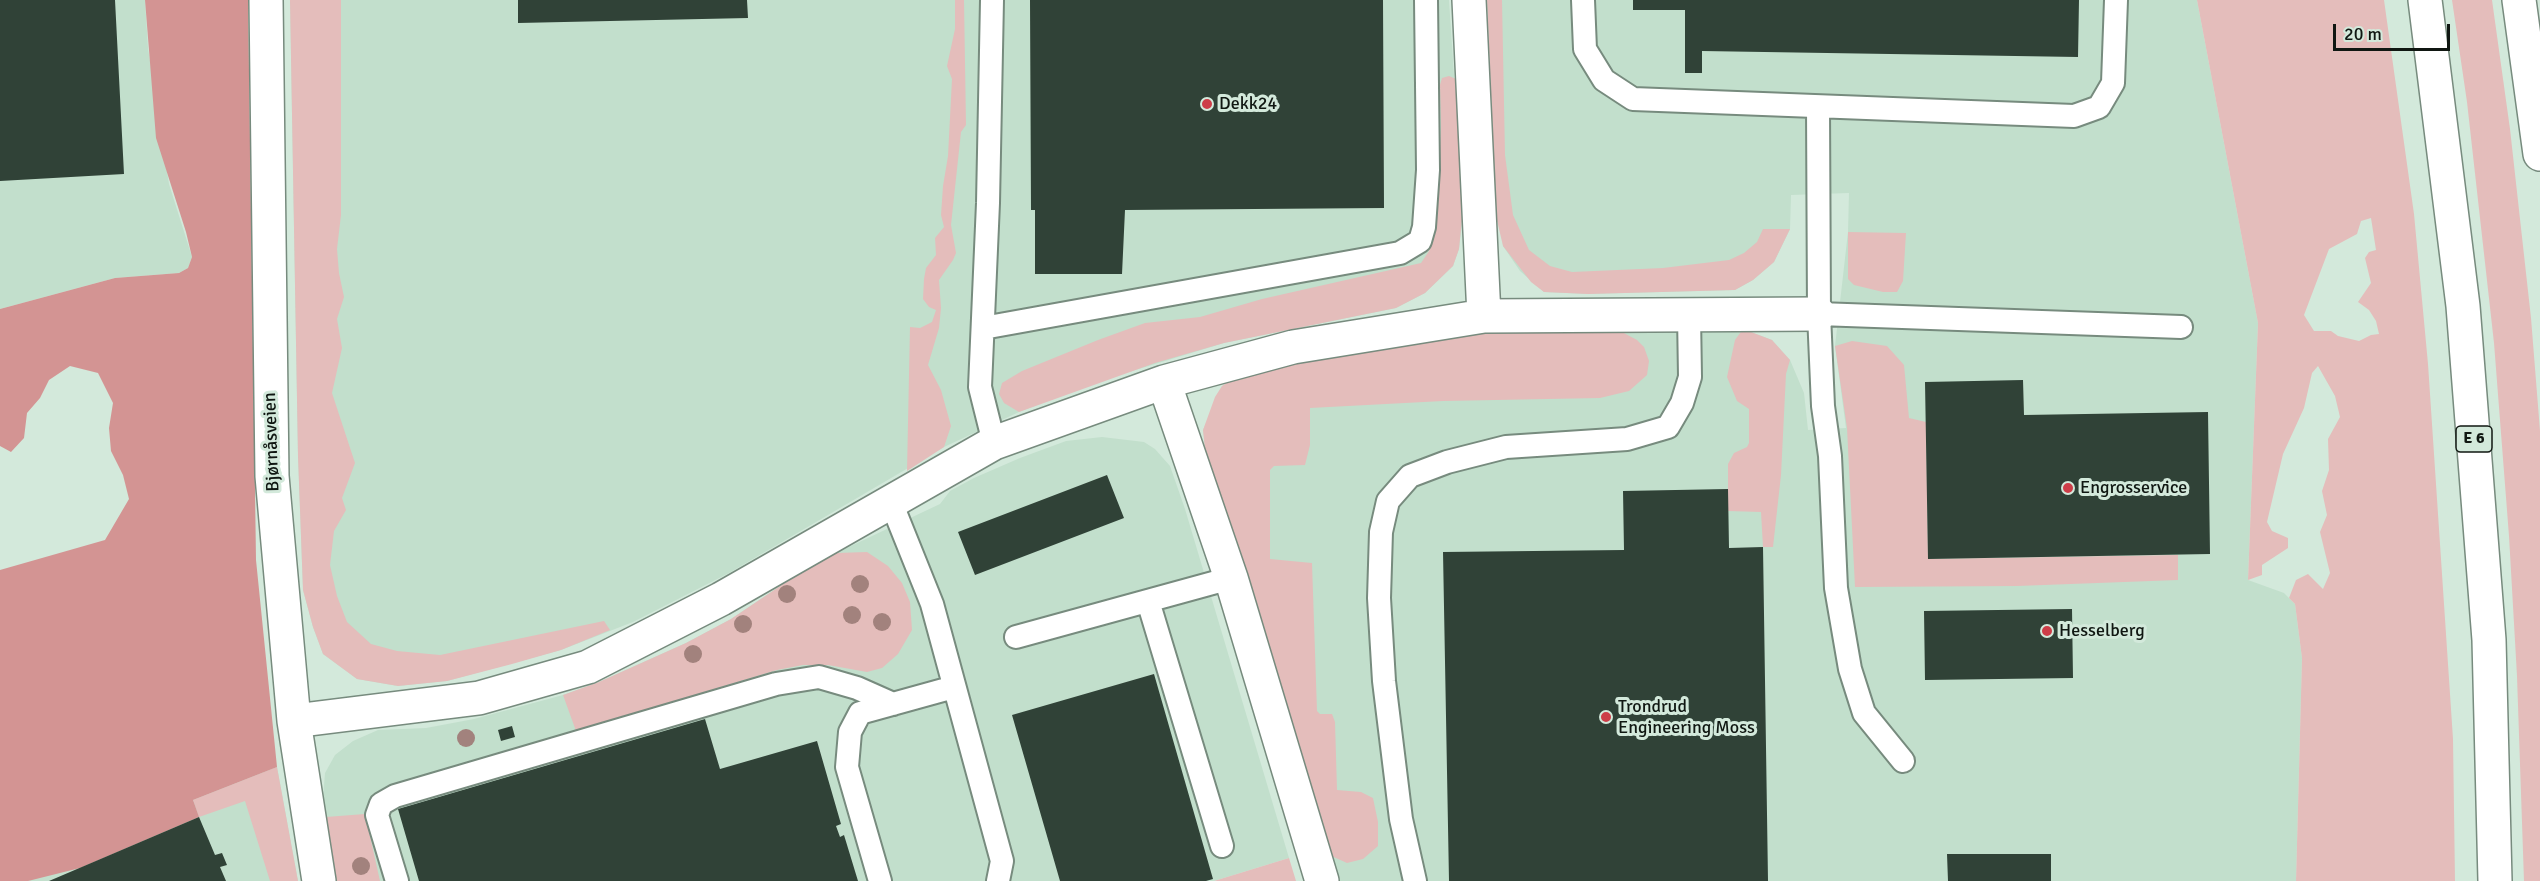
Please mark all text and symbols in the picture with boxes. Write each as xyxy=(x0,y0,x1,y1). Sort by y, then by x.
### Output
scale bar xyxy=(2336,12,2453,50)
text: 20 m xyxy=(2344,23,2382,45)
place label: Dekk24 xyxy=(1219,93,1277,115)
marker: Dekk24 xyxy=(1200,97,1214,111)
street label: Bjørnåsveien xyxy=(259,392,285,492)
road number: E 6 xyxy=(2456,426,2492,452)
place label: Engrosservice xyxy=(2080,477,2187,499)
marker: Engrosservice xyxy=(2061,481,2075,495)
place label: Hesselberg xyxy=(2059,620,2145,642)
marker: Hesselberg xyxy=(2040,624,2054,638)
place label: Trondrud Engineering Moss xyxy=(1618,696,1755,738)
marker: Trondrud Engineering Moss xyxy=(1599,710,1613,724)

